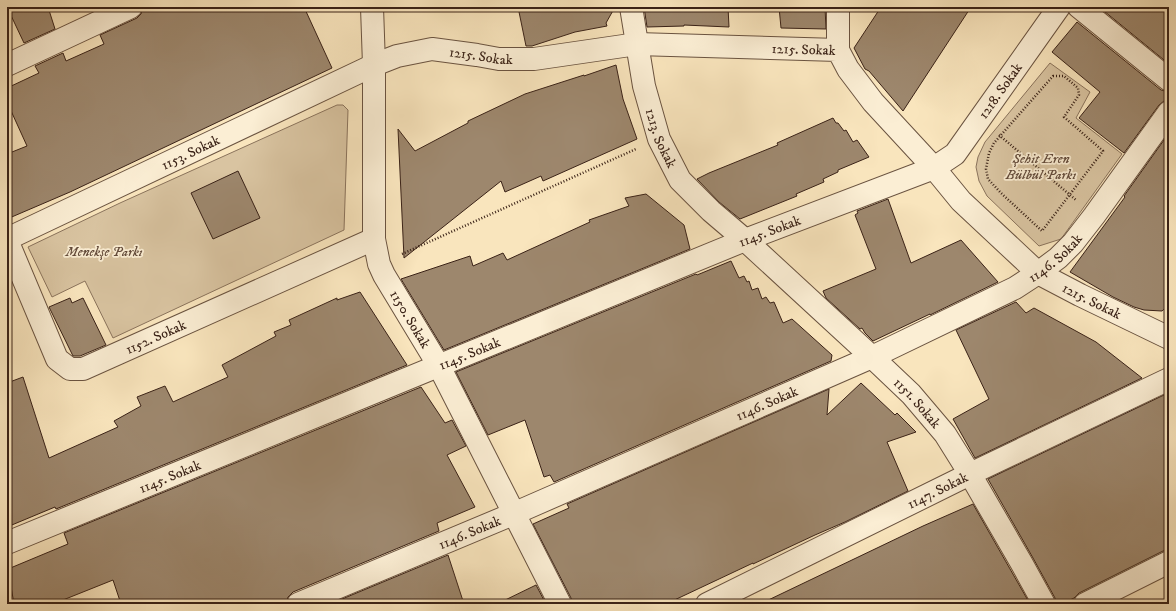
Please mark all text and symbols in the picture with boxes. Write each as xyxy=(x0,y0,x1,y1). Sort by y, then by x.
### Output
street label: 1215. Sokak xyxy=(771,40,836,60)
street label: 1215. Sokak xyxy=(448,43,513,69)
street label: 1218. Sokak xyxy=(975,60,1027,123)
street label: 1213. Sokak xyxy=(641,107,680,171)
street label: 1153. Sokak xyxy=(159,131,223,175)
park label: Şehit Eren Bülbül Parkı xyxy=(1005,150,1076,184)
street label: 1145. Sokak xyxy=(736,212,804,252)
street label: 1146. Sokak xyxy=(1025,230,1087,287)
park label: Menekşe Parkı xyxy=(64,243,143,261)
street label: 1215. Sokak xyxy=(1059,279,1124,324)
street label: 1150. Sokak xyxy=(385,287,434,352)
street label: 1152. Sokak xyxy=(123,316,189,359)
street label: 1145. Sokak xyxy=(436,333,503,375)
street label: 1151. Sokak xyxy=(889,374,944,433)
street label: 1146. Sokak xyxy=(733,382,801,425)
street label: 1145. Sokak xyxy=(137,456,204,498)
street label: 1147. Sokak xyxy=(904,468,971,514)
street label: 1146. Sokak xyxy=(436,512,504,554)

